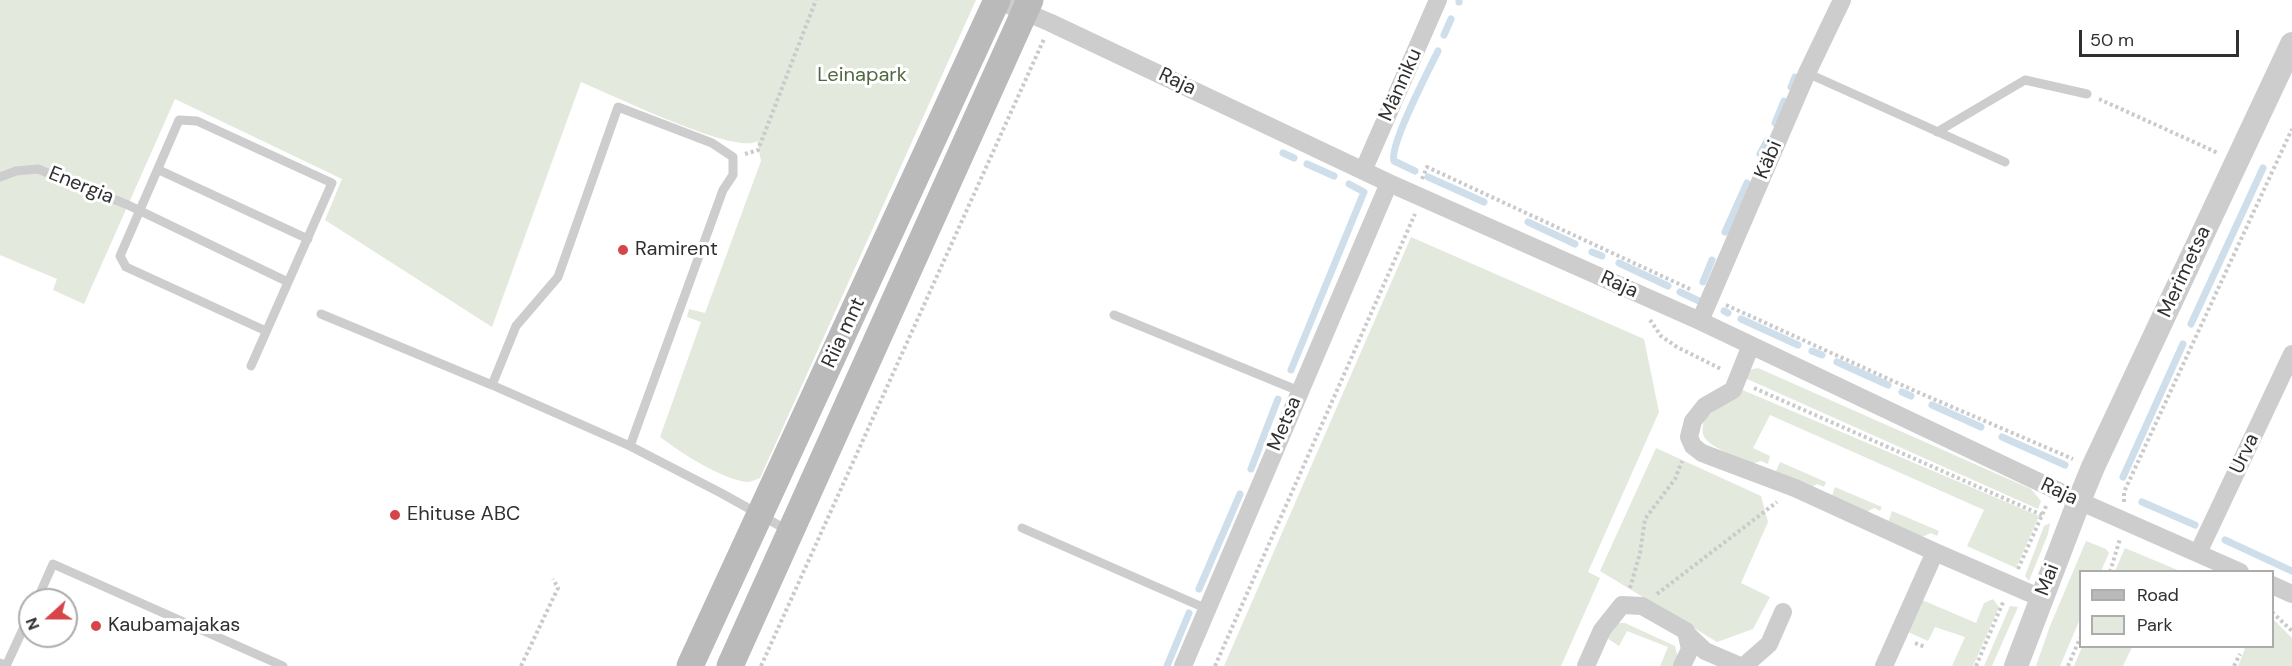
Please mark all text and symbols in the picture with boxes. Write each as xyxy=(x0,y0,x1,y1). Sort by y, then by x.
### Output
scale bar xyxy=(2082,18,2242,56)
text: 50 m xyxy=(2090,28,2134,52)
street label: Männiku xyxy=(1374,45,1428,125)
street label: Raja xyxy=(1155,63,1199,101)
park label: Leinapark xyxy=(817,64,907,88)
street label: Käbi xyxy=(1750,137,1788,183)
street label: Energia xyxy=(45,162,117,210)
street label: Merimetsa xyxy=(2153,223,2217,321)
place label: Ramirent xyxy=(635,238,718,262)
marker: Ramirent xyxy=(616,243,630,257)
street label: Raja xyxy=(1597,266,1641,304)
street label: Riia mnt xyxy=(817,294,871,372)
street label: Metsa xyxy=(1263,393,1307,455)
street label: Urva xyxy=(2225,430,2265,478)
street label: Raja xyxy=(2037,473,2081,511)
place label: Ehituse ABC xyxy=(407,503,520,527)
marker: Ehituse ABC xyxy=(388,508,402,522)
street label: Mai xyxy=(2031,561,2065,599)
legend xyxy=(2079,570,2274,648)
text: Road xyxy=(2137,583,2179,607)
north arrow xyxy=(18,588,78,648)
text: Park xyxy=(2137,613,2173,637)
place label: Kaubamajakas xyxy=(108,614,240,638)
text: N xyxy=(21,615,44,633)
marker: Kaubamajakas xyxy=(89,619,103,633)

